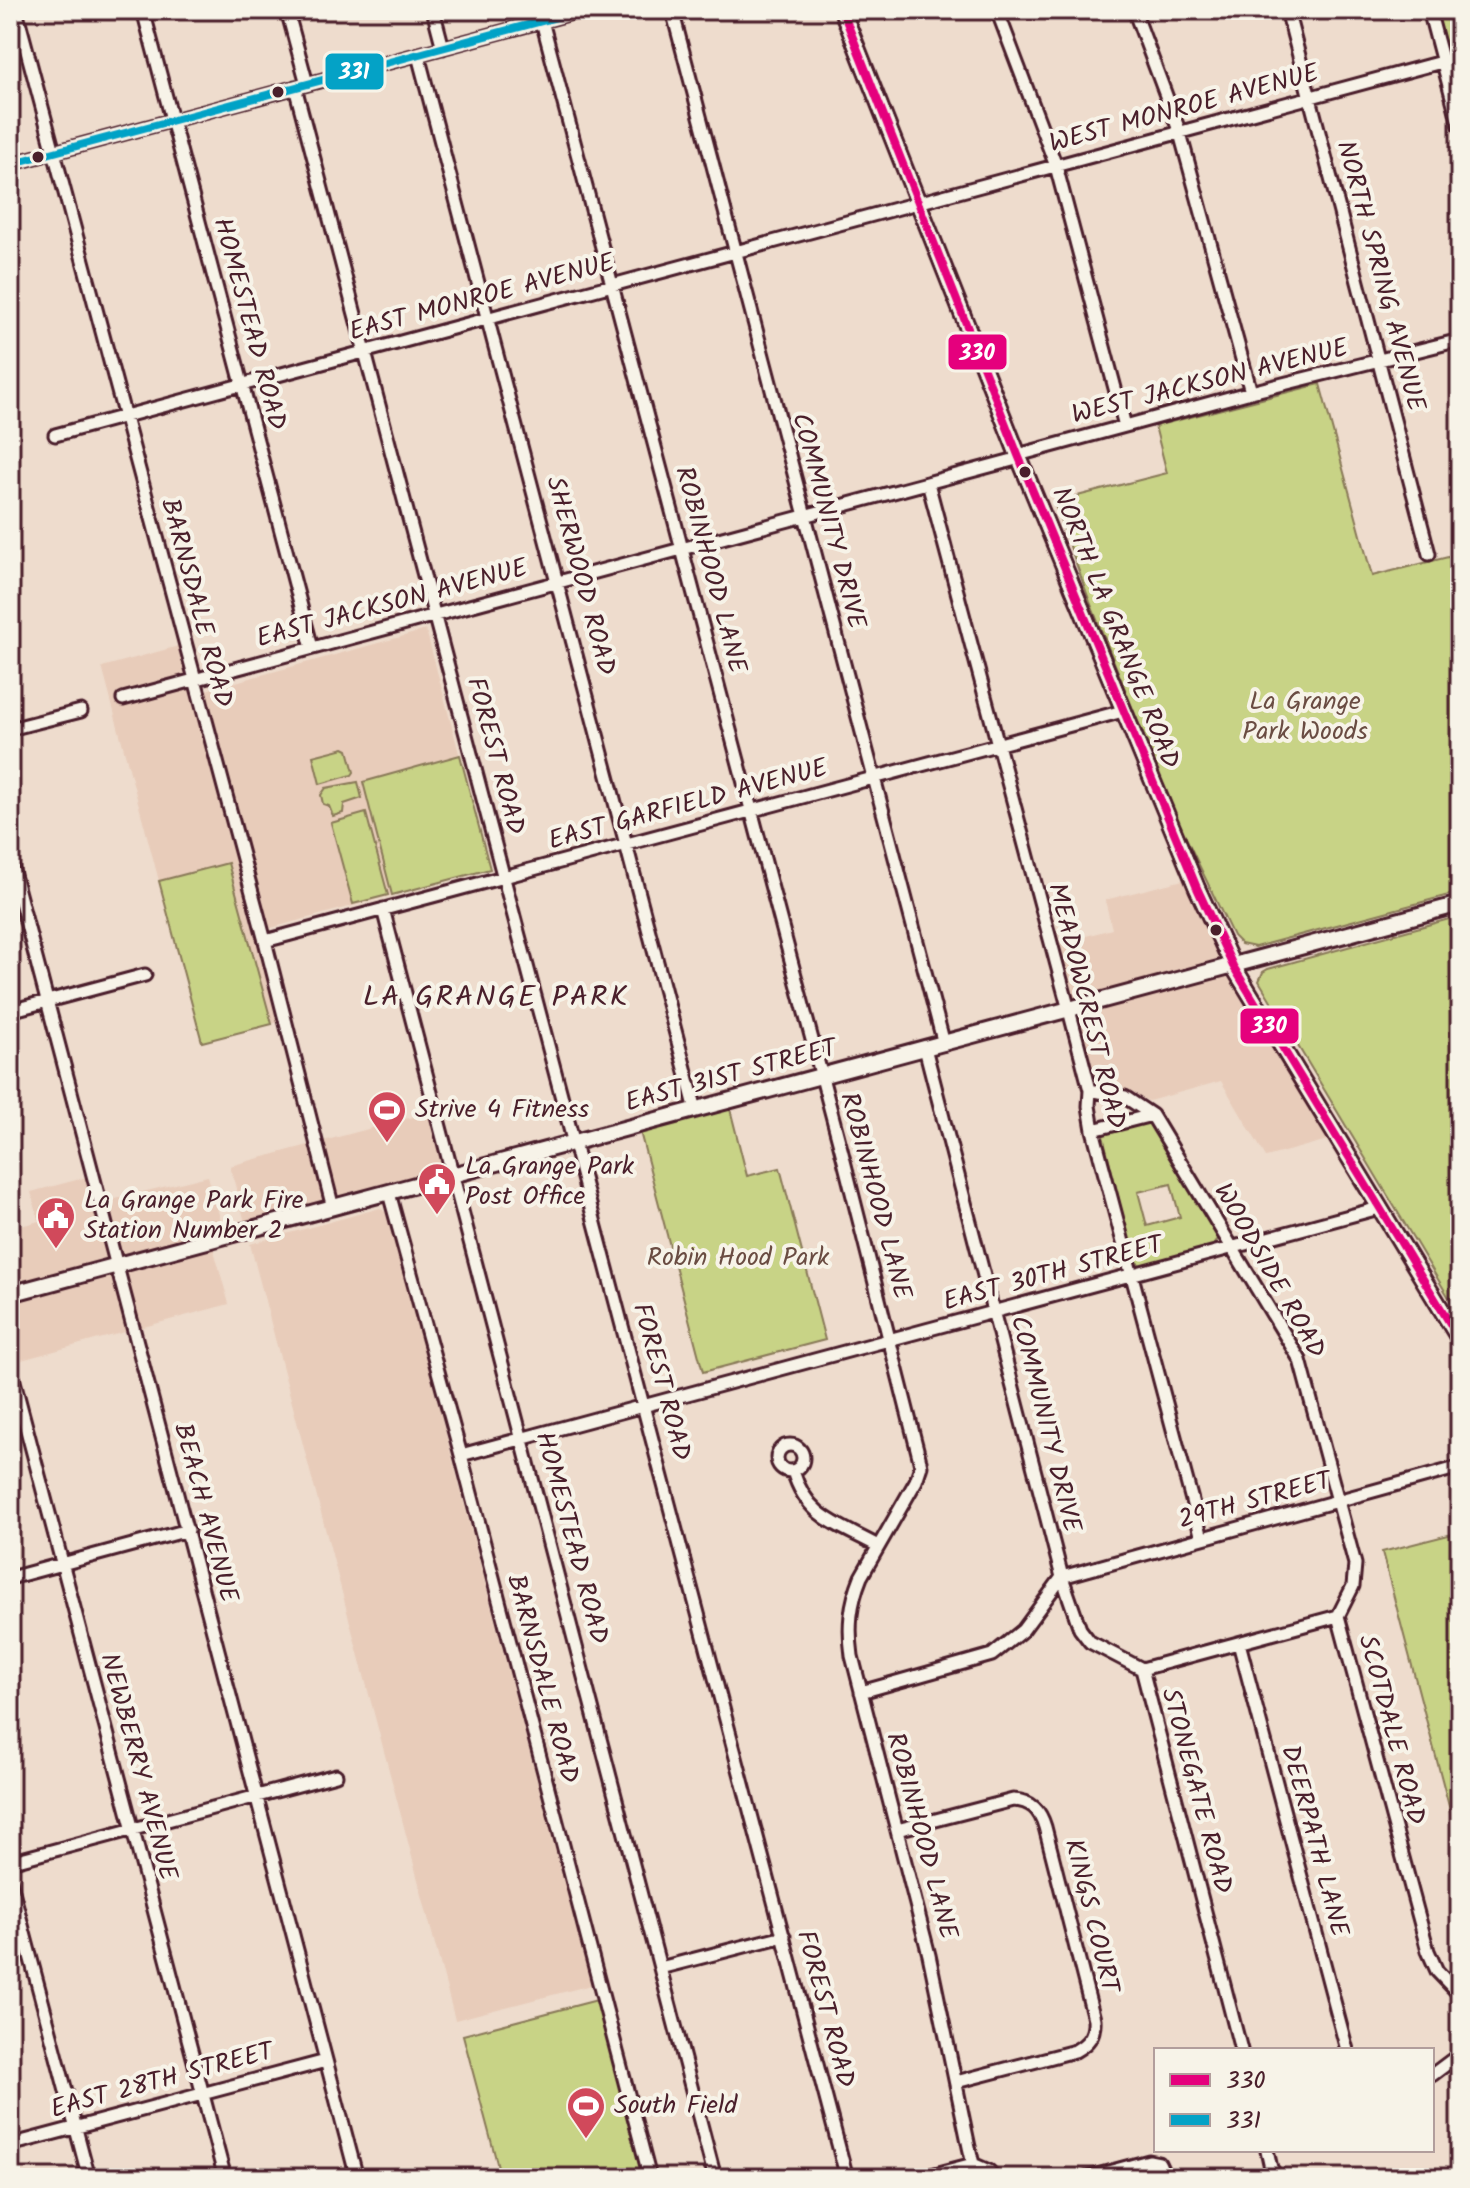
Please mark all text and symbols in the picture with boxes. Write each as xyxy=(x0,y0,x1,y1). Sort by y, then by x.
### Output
line badge: 331 xyxy=(324,52,385,91)
street label: WEST MONROE AVENUE xyxy=(1044,53,1324,165)
text: 331 xyxy=(338,56,370,91)
unlabelled marker xyxy=(270,84,286,100)
street label: NORTH SPRING AVENUE xyxy=(1324,136,1437,417)
unlabelled marker xyxy=(30,149,46,165)
street label: HOMESTEAD ROAD xyxy=(200,213,298,435)
street label: EAST MONROE AVENUE xyxy=(345,242,620,354)
street label: WEST JACKSON AVENUE xyxy=(1067,327,1353,437)
line badge: 330 xyxy=(947,333,1008,371)
text: 330 xyxy=(958,337,995,372)
street label: COMMUNITY DRIVE xyxy=(779,408,877,634)
street label: ROBINHOOD LANE xyxy=(662,462,758,679)
unlabelled marker xyxy=(1017,464,1033,480)
street label: SHERWOOD ROAD xyxy=(533,472,627,680)
street label: NORTH LA GRANGE ROAD xyxy=(1039,481,1191,775)
street label: BARNSDALE ROAD xyxy=(148,494,244,712)
street label: EAST JACKSON AVENUE xyxy=(252,547,533,660)
street label: FOREST ROAD xyxy=(454,672,536,840)
park label: La Grange Park Woods xyxy=(1242,681,1368,753)
street label: EAST GARFIELD AVENUE xyxy=(544,747,833,862)
street label: MEADOWCREST ROAD xyxy=(1035,878,1137,1134)
unlabelled marker xyxy=(1208,922,1224,938)
district label: LA GRANGE PARK xyxy=(363,974,629,1022)
line badge: 330 xyxy=(1239,1007,1300,1045)
text: 330 xyxy=(1250,1010,1287,1045)
street label: EAST 31ST STREET xyxy=(620,1027,844,1124)
street label: ROBINHOOD LANE xyxy=(827,1088,923,1305)
sports icon: Strive 4 Fitness xyxy=(366,1089,408,1144)
place label: Strive 4 Fitness xyxy=(415,1089,589,1131)
place label: La Grange Park Post Office xyxy=(465,1146,635,1218)
public building icon: La Grange Park Post Office xyxy=(416,1161,458,1216)
street label: WOODSIDE ROAD xyxy=(1202,1175,1336,1367)
place label: La Grange Park Fire Station Number 2 xyxy=(84,1180,304,1252)
public building icon: La Grange Park Fire Station Number 2 xyxy=(35,1195,77,1250)
street label: EAST 30TH STREET xyxy=(938,1224,1170,1324)
park label: Robin Hood Park xyxy=(647,1237,830,1279)
street label: FOREST ROAD xyxy=(620,1298,702,1466)
street label: COMMUNITY DRIVE xyxy=(998,1311,1092,1538)
street label: BEACH AVENUE xyxy=(161,1419,249,1608)
street label: HOMESTEAD ROAD xyxy=(522,1427,620,1649)
street label: 29TH STREET xyxy=(1174,1460,1338,1542)
street label: BARNSDALE ROAD xyxy=(494,1570,590,1788)
street label: SCOTDALE ROAD xyxy=(1345,1630,1437,1830)
street label: NEWBERRY AVENUE xyxy=(87,1649,189,1886)
street label: STONEGATE ROAD xyxy=(1148,1683,1244,1899)
street label: ROBINHOOD LANE xyxy=(873,1728,969,1945)
street label: DEERPATH LANE xyxy=(1268,1740,1360,1942)
street label: KINGS COURT xyxy=(1052,1835,1131,1999)
street label: FOREST ROAD xyxy=(784,1925,866,2093)
street label: EAST 28TH STREET xyxy=(46,2031,280,2131)
legend xyxy=(1154,2048,1434,2152)
text: 330 xyxy=(1226,2062,1265,2101)
sports icon: South Field xyxy=(565,2085,607,2140)
place label: South Field xyxy=(614,2085,738,2127)
text: 331 xyxy=(1226,2102,1261,2141)

